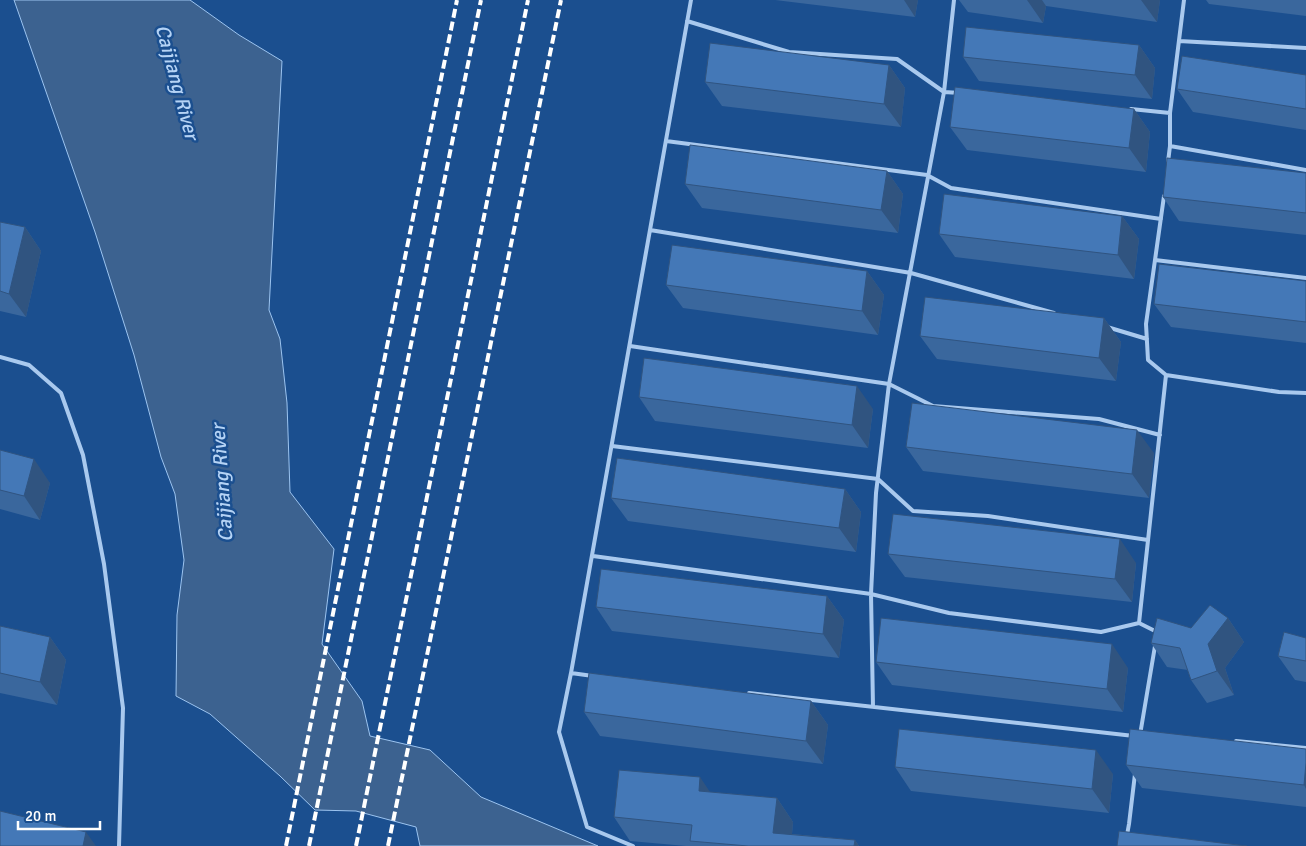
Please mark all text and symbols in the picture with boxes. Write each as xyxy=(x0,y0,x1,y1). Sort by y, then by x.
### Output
water label: Caijiang River xyxy=(150,22,205,145)
water label: Caijiang River xyxy=(205,421,239,543)
scale bar xyxy=(18,798,100,830)
text: 20 m xyxy=(25,807,56,825)

